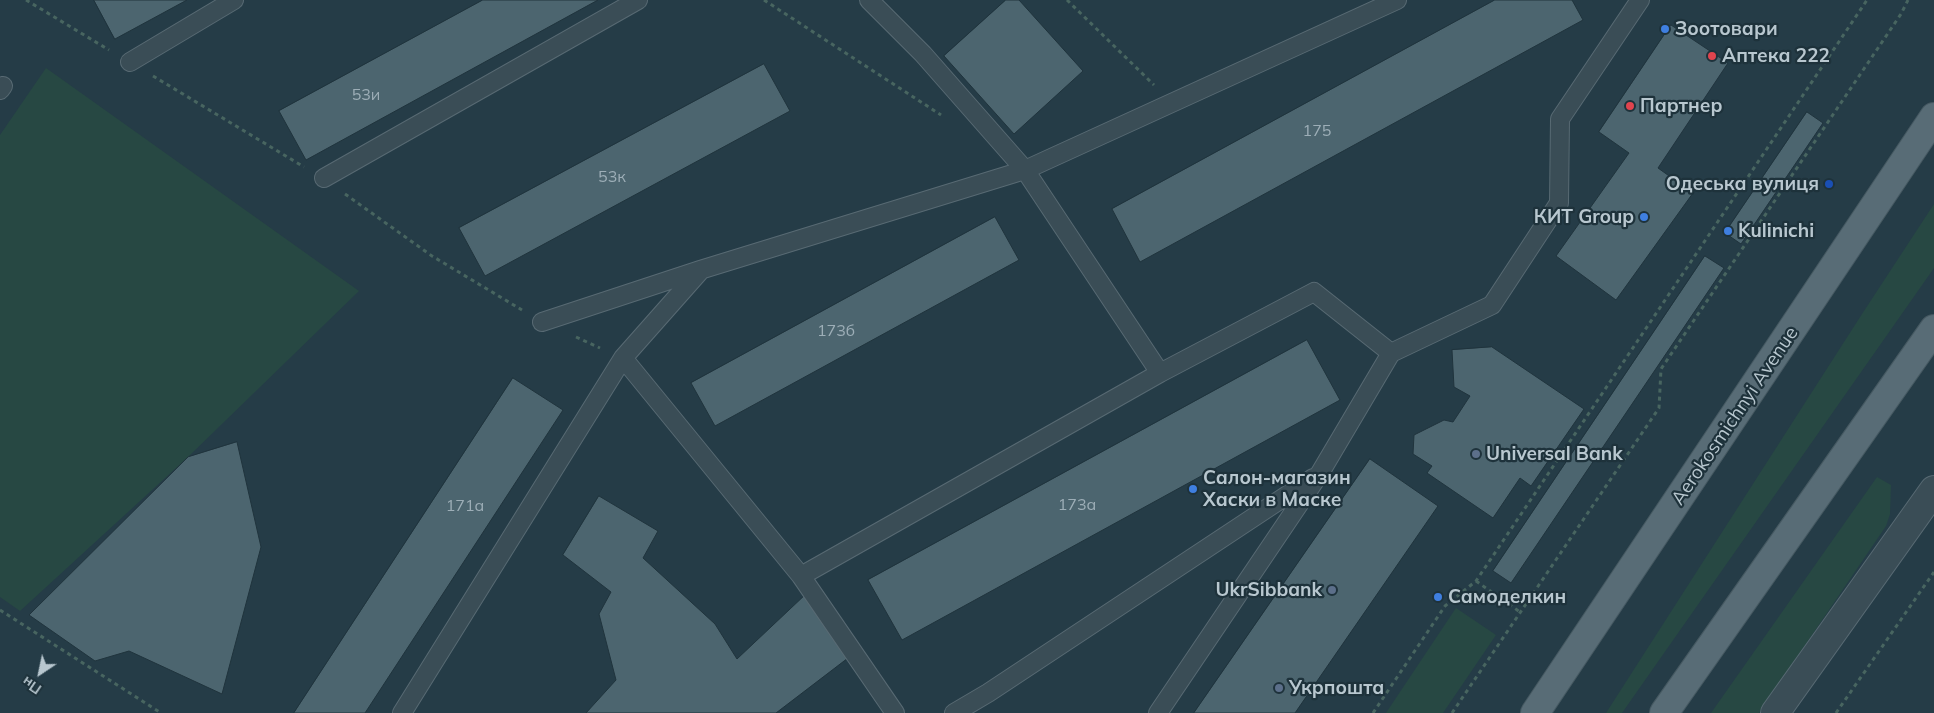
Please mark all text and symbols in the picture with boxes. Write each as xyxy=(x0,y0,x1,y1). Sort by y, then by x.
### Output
place label: Зоотовари xyxy=(1675,18,1778,40)
marker: Зоотовари xyxy=(1659,23,1671,35)
place label: Аптека 222 xyxy=(1722,45,1830,67)
marker: Аптека 222 xyxy=(1706,50,1718,62)
house number: 53и xyxy=(352,85,380,105)
place label: Партнер xyxy=(1640,95,1722,117)
marker: Партнер xyxy=(1624,100,1636,112)
house number: 175 xyxy=(1303,121,1331,141)
house number: 53к xyxy=(598,167,626,187)
place label: Одеська вулиця xyxy=(1666,173,1819,195)
marker: Одеська вулиця xyxy=(1823,178,1835,190)
place label: КИТ Group xyxy=(1534,206,1634,228)
marker: КИТ Group xyxy=(1638,211,1650,223)
place label: Kulinichi xyxy=(1738,220,1814,242)
marker: Kulinichi xyxy=(1722,225,1734,237)
house number: 173б xyxy=(817,321,855,341)
street label: Aerokosmichnyi Avenue xyxy=(1667,323,1803,509)
place label: Universal Bank xyxy=(1486,443,1623,465)
marker: Universal Bank xyxy=(1470,448,1482,460)
place label: Салон-магазин Хаски в Маске xyxy=(1203,467,1351,511)
marker: Салон-магазин Хаски в Маске xyxy=(1187,483,1199,495)
house number: 173а xyxy=(1058,495,1096,515)
house number: 171а xyxy=(446,496,484,516)
place label: UkrSibbank xyxy=(1215,579,1322,601)
marker: UkrSibbank xyxy=(1326,584,1338,596)
place label: Самоделкин xyxy=(1448,586,1566,608)
marker: Самоделкин xyxy=(1432,591,1444,603)
north arrow xyxy=(15,648,65,698)
text: Пн xyxy=(19,673,45,698)
place label: Укрпошта xyxy=(1289,677,1384,699)
marker: Укрпошта xyxy=(1273,682,1285,694)

